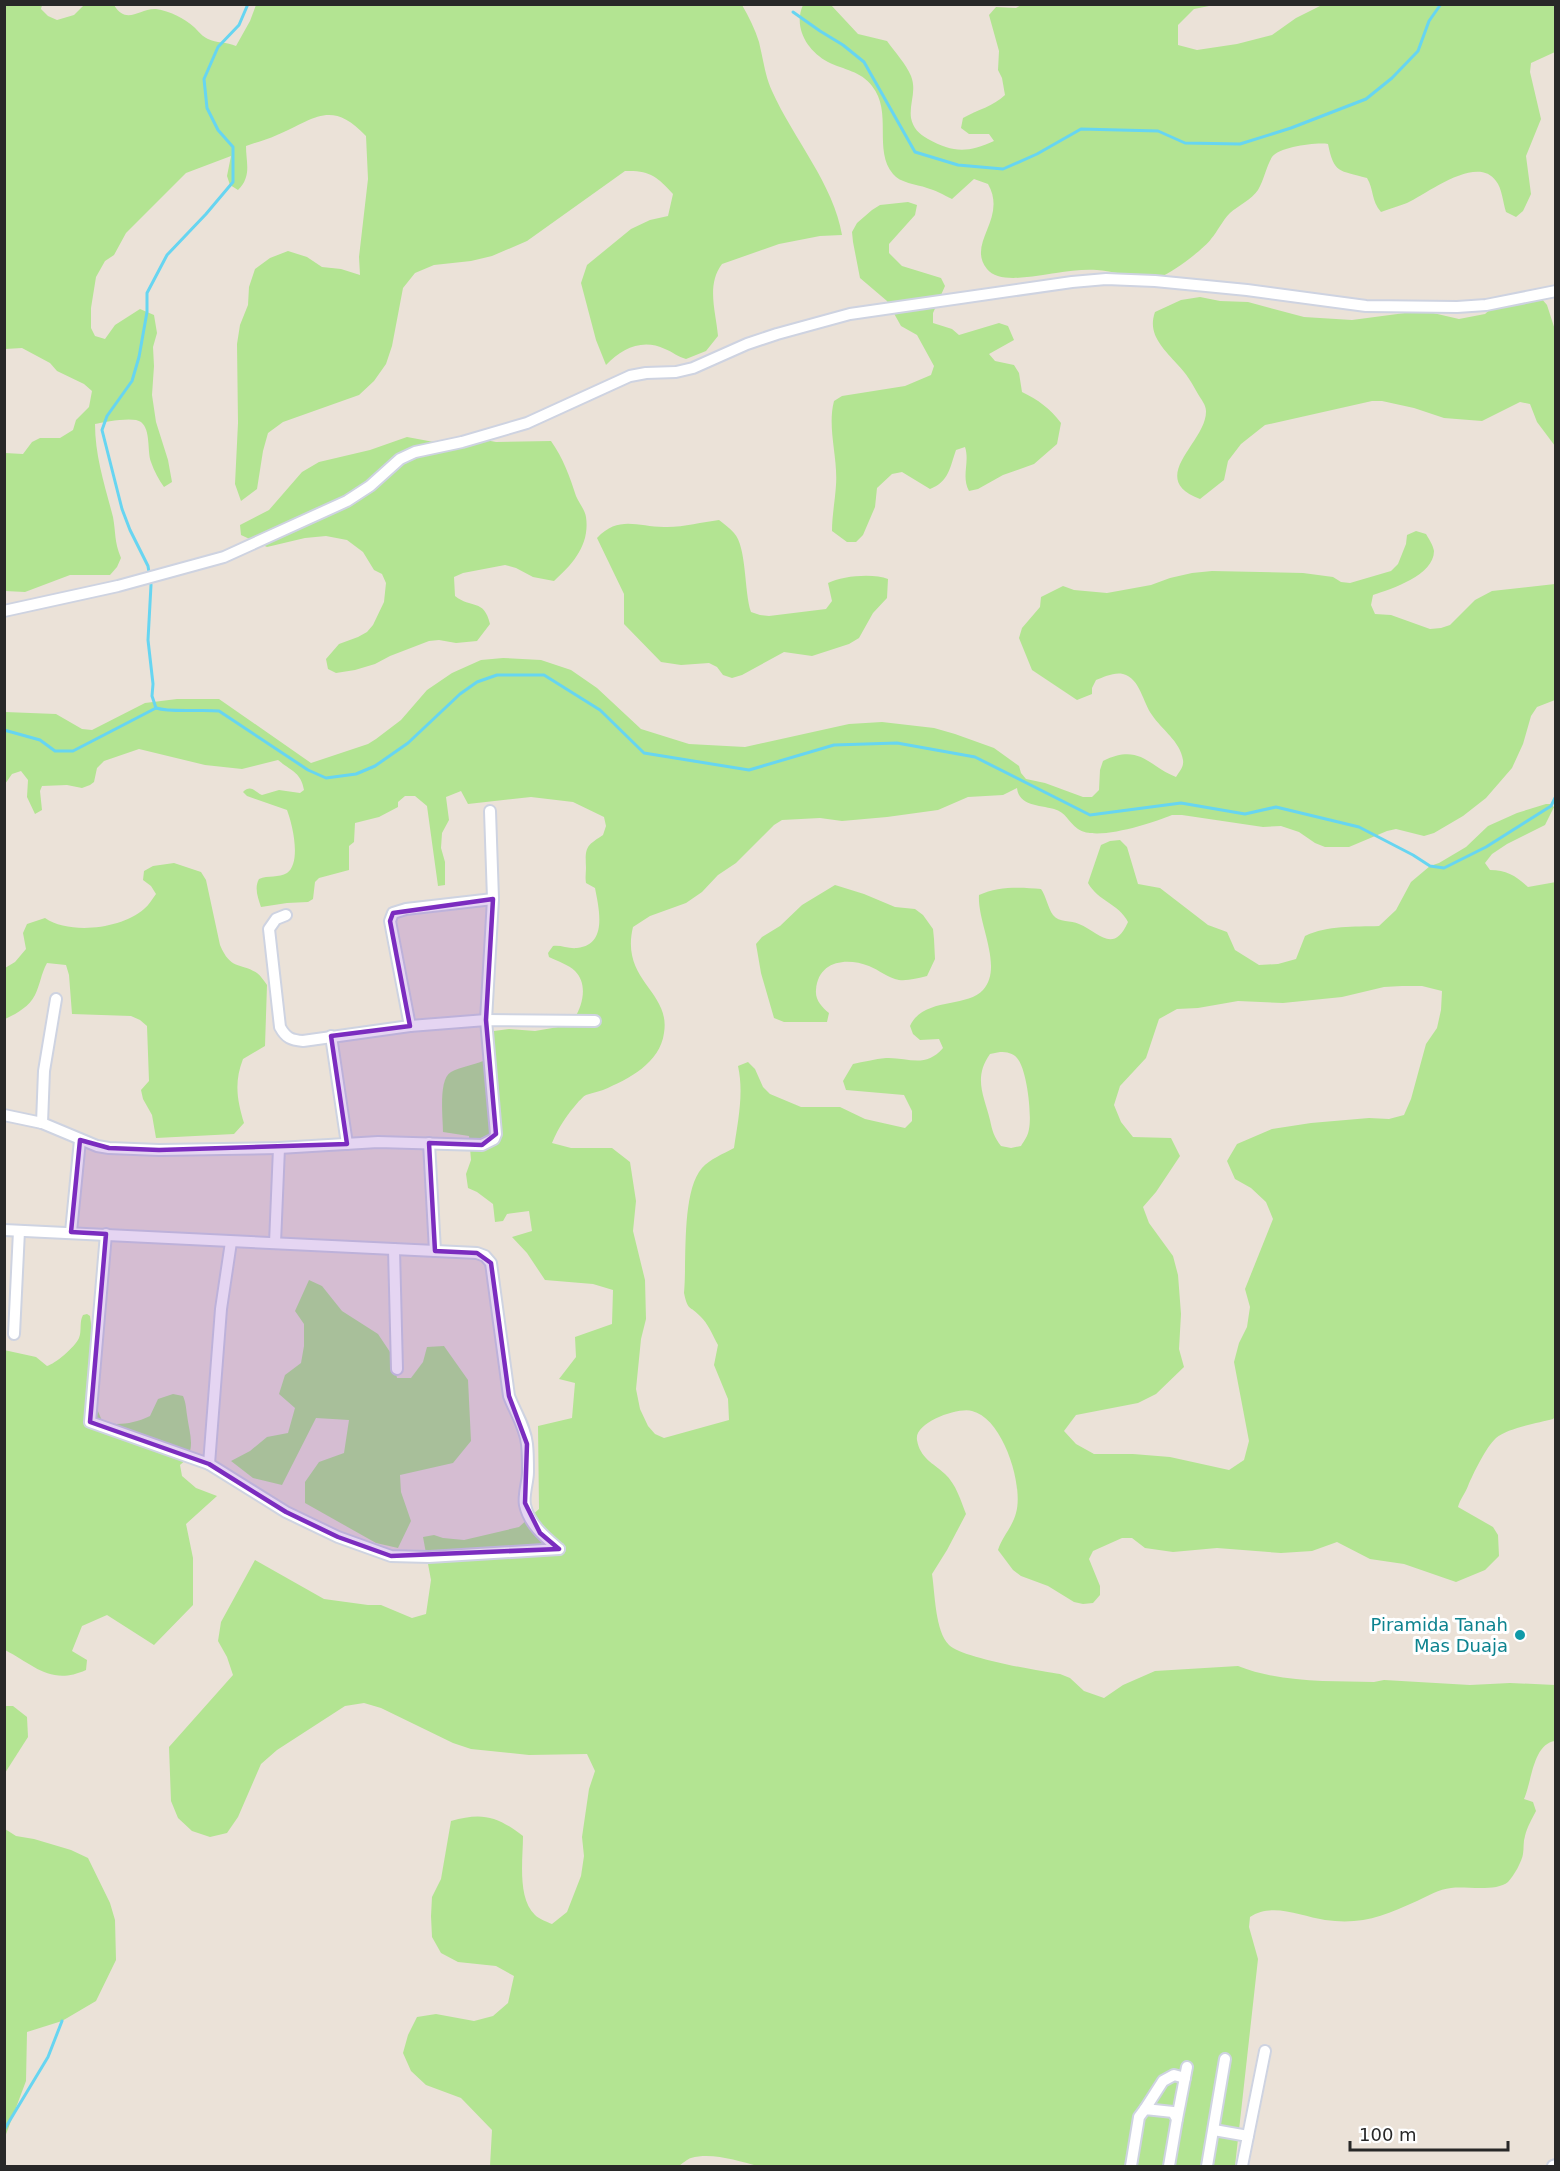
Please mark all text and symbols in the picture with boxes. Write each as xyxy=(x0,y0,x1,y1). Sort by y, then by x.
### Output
place label: Piramida Tanah Mas Duaja xyxy=(1371,1614,1508,1656)
marker: Piramida Tanah Mas Duaja xyxy=(1513,1628,1527,1642)
scale bar xyxy=(1350,2114,1508,2152)
text: 100 m xyxy=(1359,2124,1417,2145)

